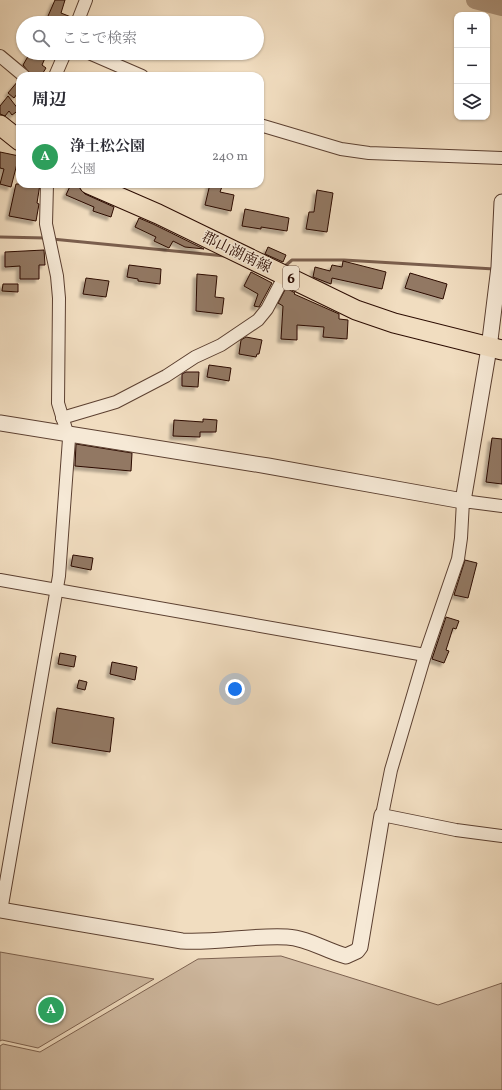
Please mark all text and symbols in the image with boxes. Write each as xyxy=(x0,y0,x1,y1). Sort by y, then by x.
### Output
map controls xyxy=(454,12,490,120)
button: + xyxy=(454,12,490,48)
search box xyxy=(16,16,264,60)
icon: search xyxy=(30,27,52,49)
text: ここで検索 xyxy=(62,29,137,50)
button: − xyxy=(454,48,490,84)
button: layers xyxy=(454,84,490,120)
text: 周辺 xyxy=(32,89,66,112)
text: 浄土松公園 xyxy=(70,137,145,158)
text: A xyxy=(40,148,50,166)
text: 240 m xyxy=(212,148,248,166)
text: 公園 xyxy=(70,161,96,179)
street label: 郡山湖南線 xyxy=(198,227,275,279)
road number: 6 xyxy=(283,266,299,290)
your location xyxy=(225,679,245,699)
pin: A xyxy=(38,995,64,1025)

